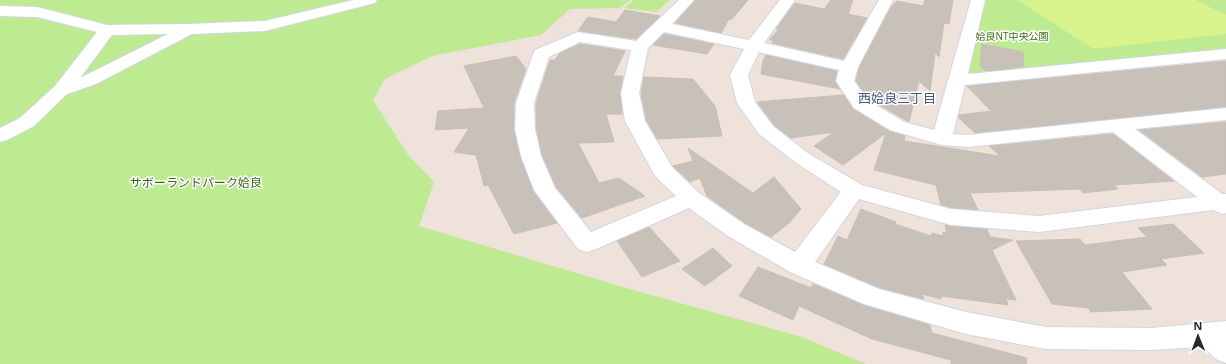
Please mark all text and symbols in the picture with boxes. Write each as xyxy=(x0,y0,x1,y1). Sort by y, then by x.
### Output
park label: 姶良NT中央公園 xyxy=(975,29,1049,43)
district label: 西姶良三丁目 xyxy=(858,89,936,107)
park label: サボーランドパーク姶良 xyxy=(130,174,262,191)
north arrow xyxy=(1178,316,1218,356)
text: N xyxy=(1193,318,1202,333)

